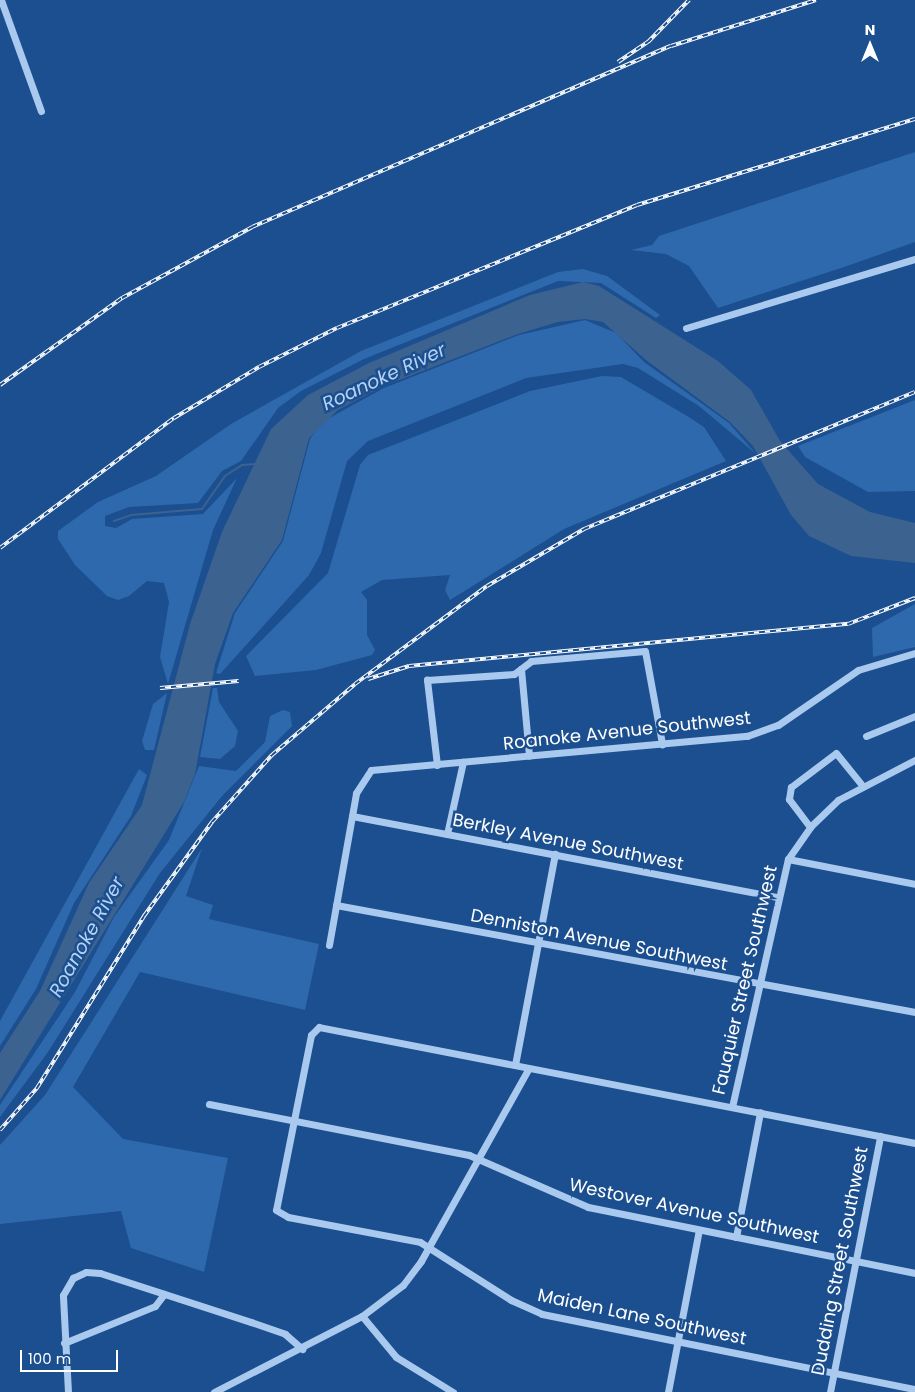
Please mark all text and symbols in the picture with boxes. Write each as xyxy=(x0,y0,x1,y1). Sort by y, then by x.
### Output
north arrow xyxy=(845,20,895,70)
text: N xyxy=(865,20,875,40)
water label: Roanoke River xyxy=(319,338,449,416)
street label: Roanoke Avenue Southwest xyxy=(502,707,752,755)
street label: Berkley Avenue Southwest xyxy=(451,809,685,875)
street label: Fauquier Street Southwest xyxy=(708,863,782,1097)
water label: Roanoke River xyxy=(45,873,129,1001)
street label: Denniston Avenue Southwest xyxy=(469,904,729,976)
street label: Dudding Street Southwest xyxy=(807,1145,873,1377)
street label: Westover Avenue Southwest xyxy=(567,1174,821,1248)
street label: Maiden Lane Southwest xyxy=(536,1284,748,1350)
scale bar xyxy=(22,1340,120,1372)
text: 100 m xyxy=(28,1348,71,1369)

